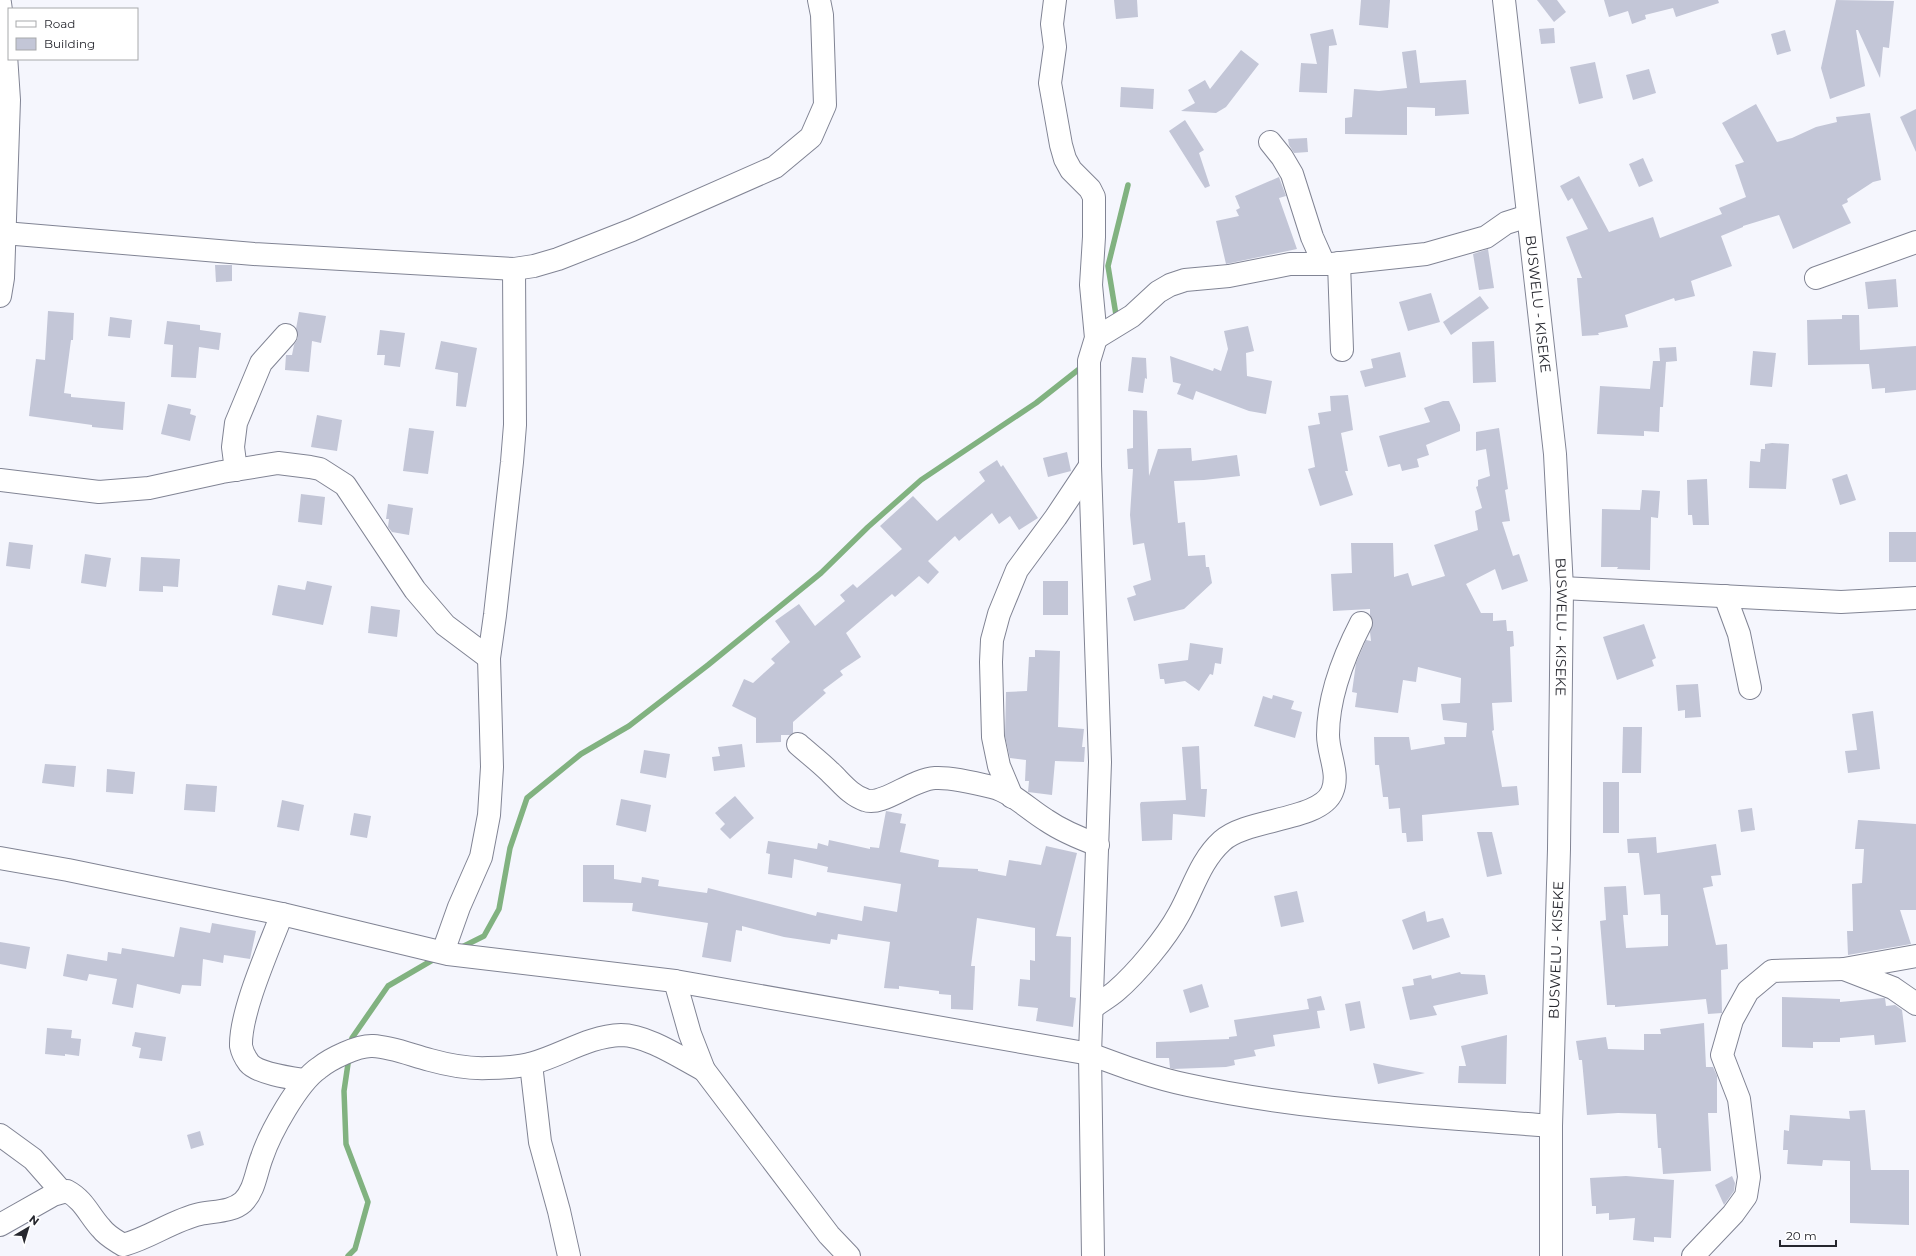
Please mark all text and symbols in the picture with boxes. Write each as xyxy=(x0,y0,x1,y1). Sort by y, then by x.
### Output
legend xyxy=(8,8,138,60)
text: Road xyxy=(44,16,75,31)
text: Building xyxy=(44,36,95,51)
street label: BUSWELU - KISEKE xyxy=(1521,234,1555,374)
street label: BUSWELU - KISEKE xyxy=(1551,557,1571,696)
street label: BUSWELU - KISEKE xyxy=(1545,881,1567,1019)
north arrow xyxy=(8,1208,48,1248)
text: N xyxy=(26,1212,42,1228)
scale bar xyxy=(1780,1222,1836,1248)
text: 20 m xyxy=(1786,1228,1817,1243)

